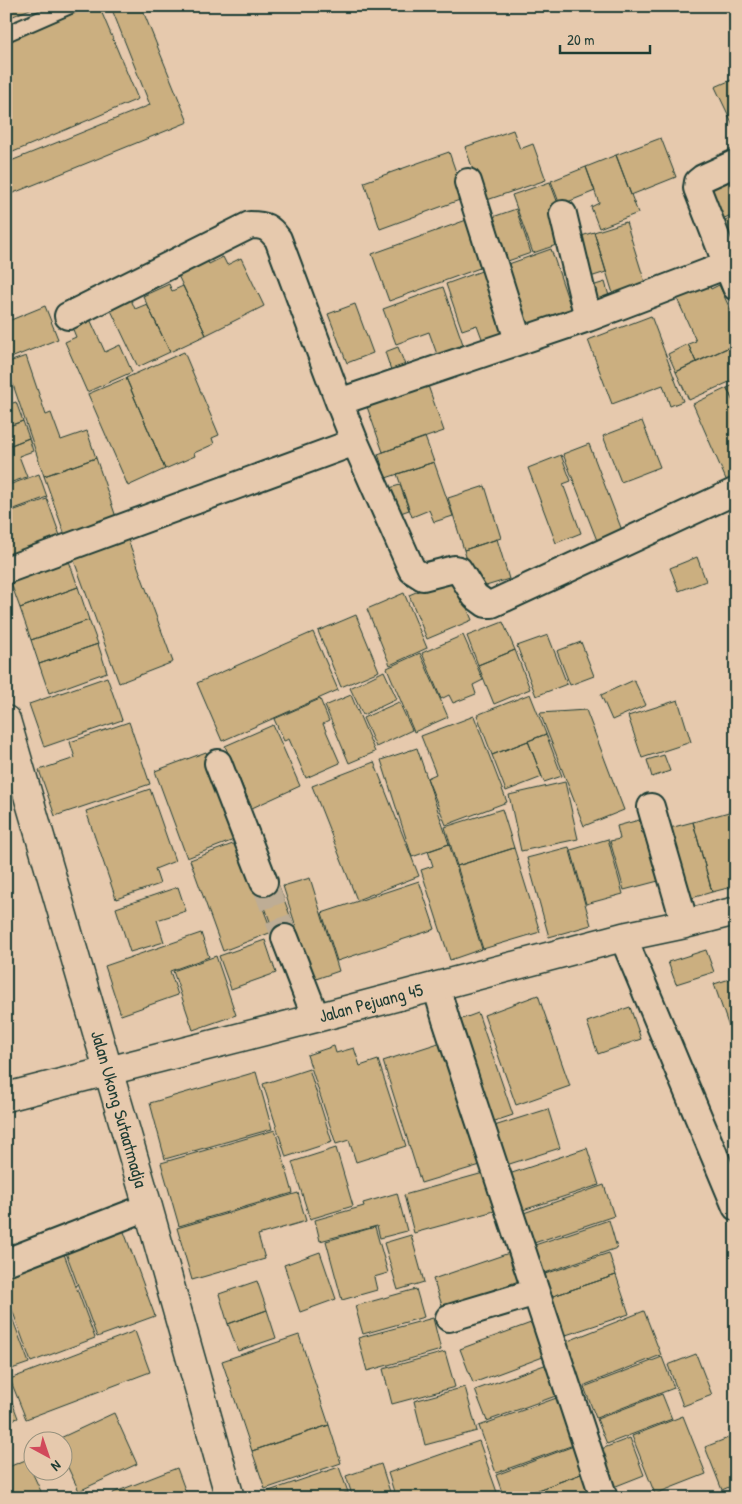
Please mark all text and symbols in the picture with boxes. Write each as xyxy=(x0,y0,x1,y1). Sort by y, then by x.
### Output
scale bar xyxy=(560,22,650,54)
text: 20 m xyxy=(567,29,594,50)
street label: Jalan Pejuang 45 xyxy=(316,977,426,1028)
street label: Jalan Ukong Sutaatmadja xyxy=(85,1027,154,1190)
north arrow xyxy=(22,1432,72,1482)
text: N xyxy=(47,1457,66,1476)

